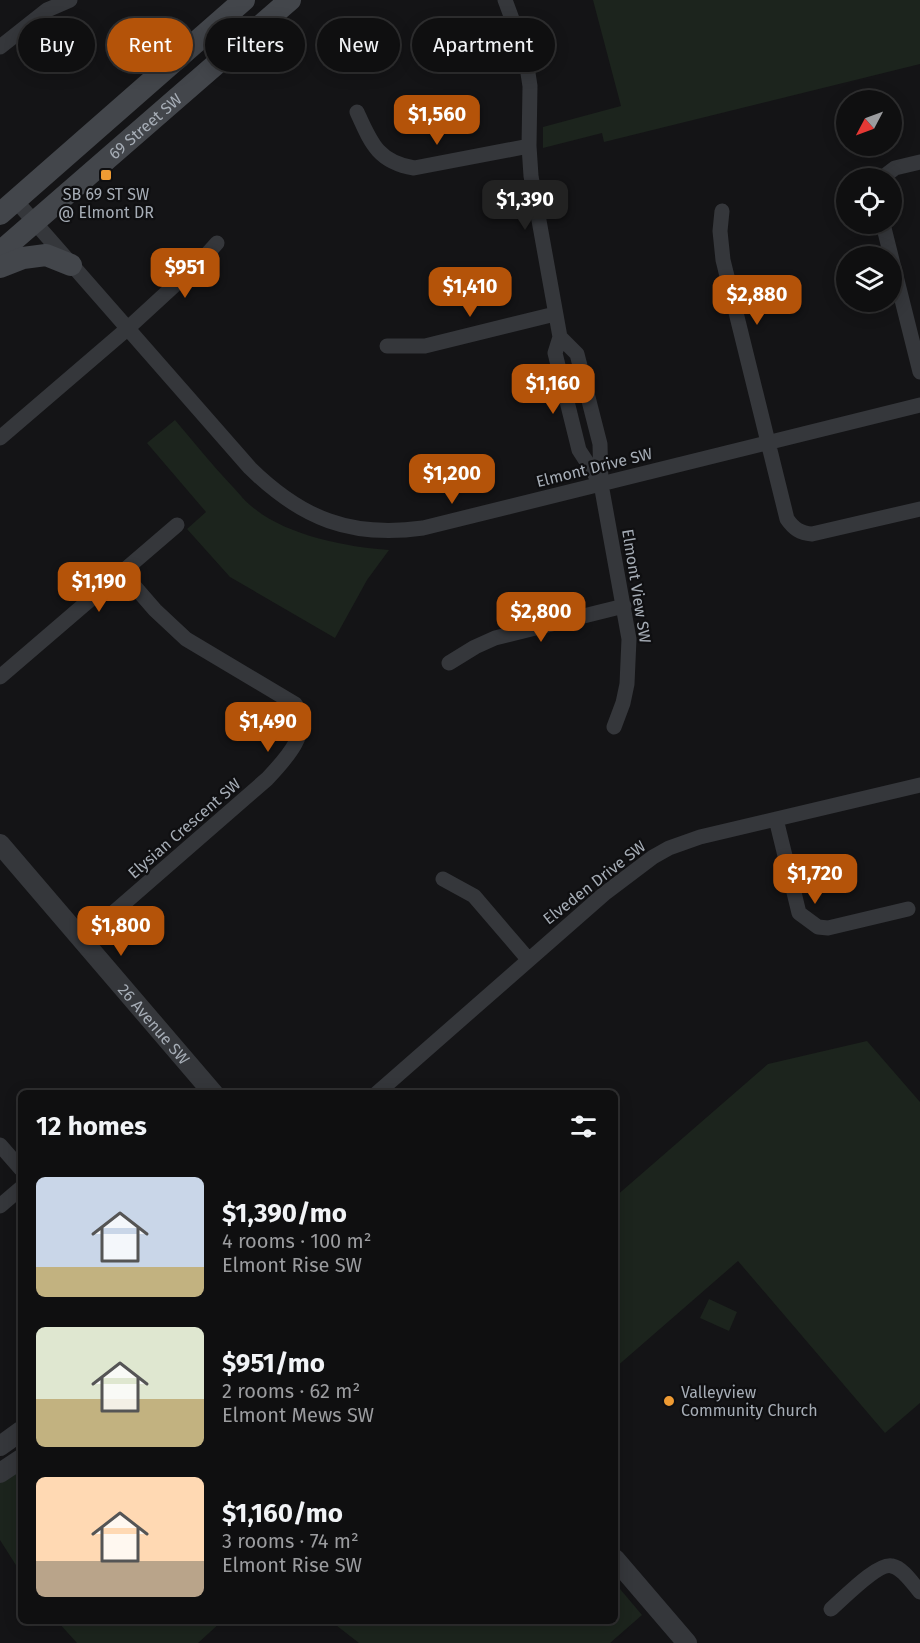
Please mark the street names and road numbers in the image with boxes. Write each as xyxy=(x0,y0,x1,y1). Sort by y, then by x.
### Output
street label: 69 Street SW xyxy=(105,90,186,163)
street label: Elmont Drive SW xyxy=(534,444,654,491)
street label: Elmont View SW xyxy=(618,528,655,644)
street label: Elysian Crescent SW xyxy=(124,774,244,882)
street label: Elveden Drive SW xyxy=(539,836,649,928)
street label: 26 Avenue SW xyxy=(114,980,193,1068)

